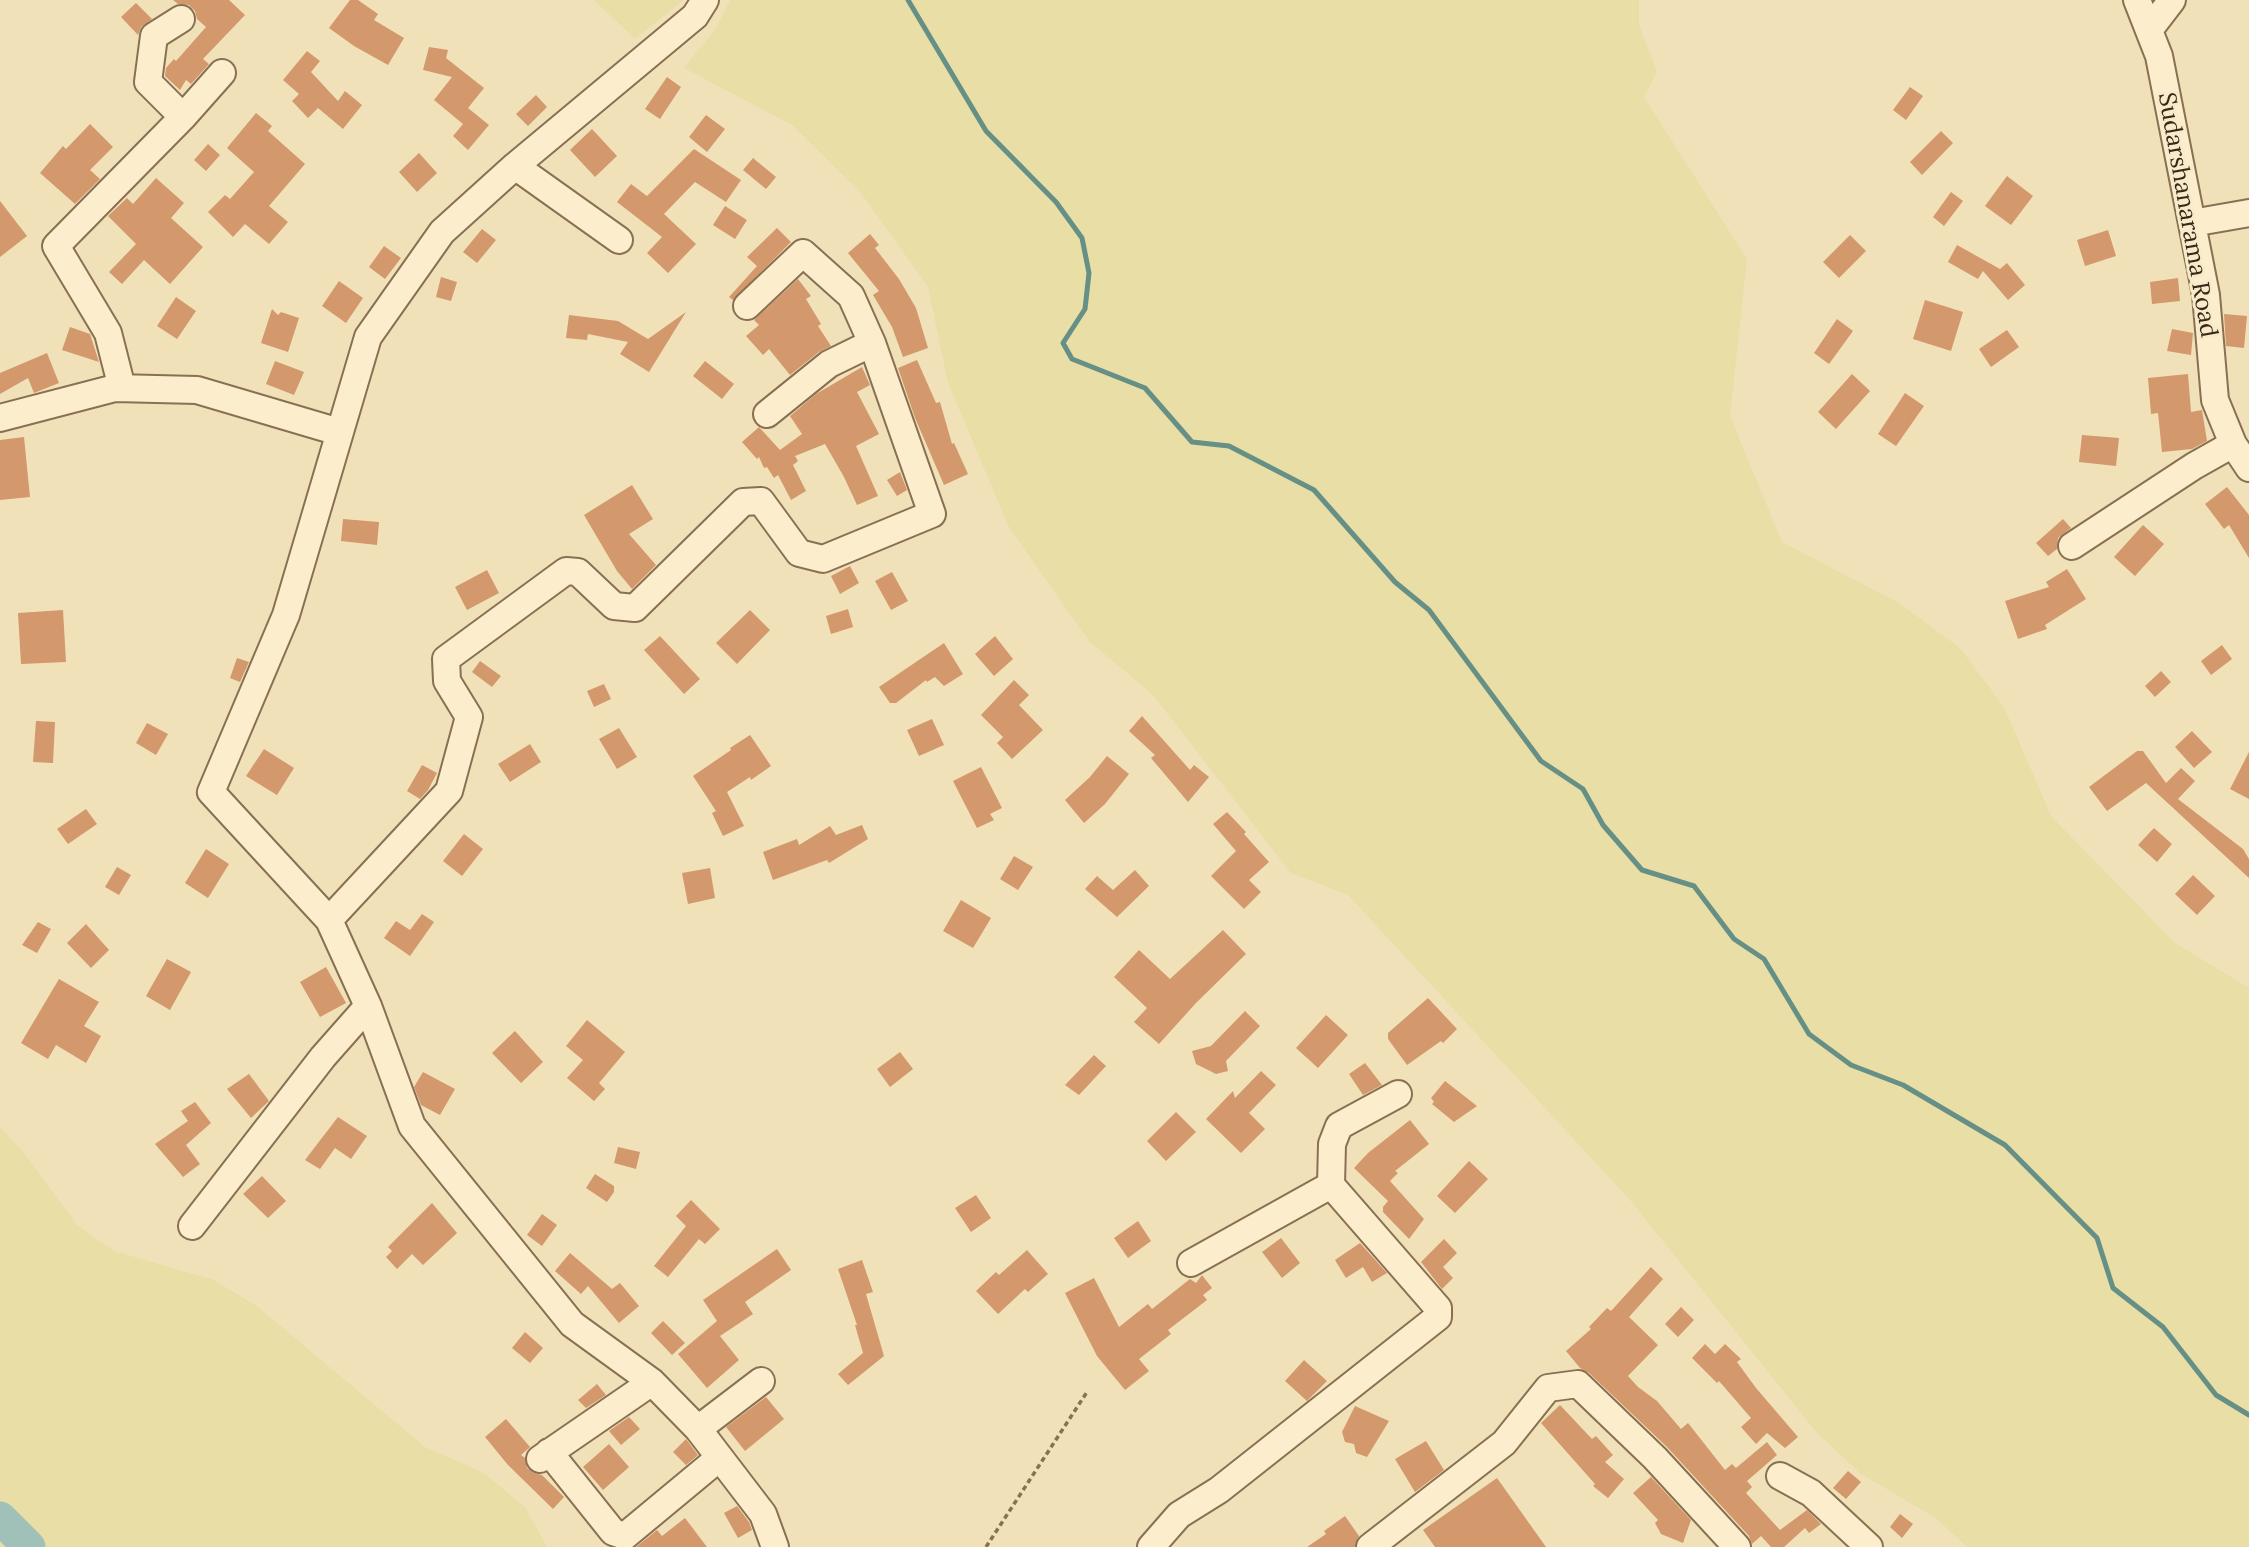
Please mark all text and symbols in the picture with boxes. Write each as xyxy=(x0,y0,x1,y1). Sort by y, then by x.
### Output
street label: Sudarshanarama Road xyxy=(2151,90,2223,340)

